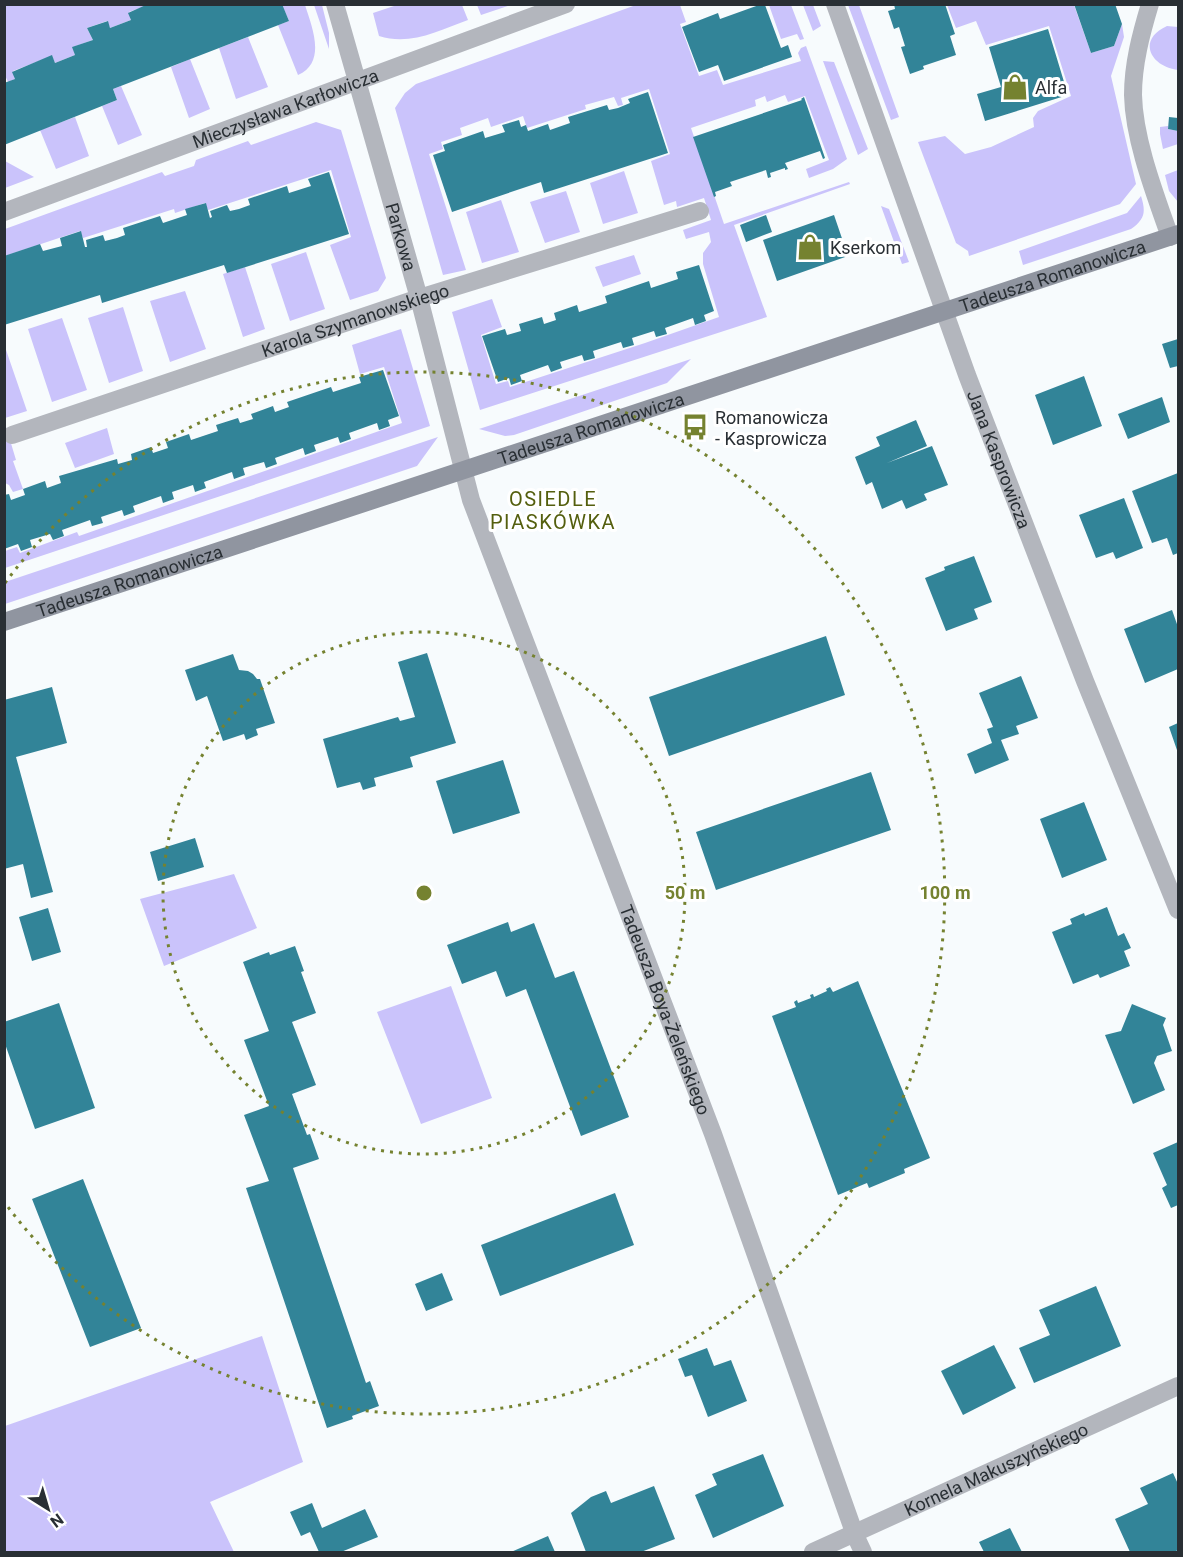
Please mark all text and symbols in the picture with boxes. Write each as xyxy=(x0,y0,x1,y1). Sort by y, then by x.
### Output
street label: Mieczysława Karłowicza xyxy=(189,64,381,152)
shop icon: Alfa xyxy=(1000,72,1030,102)
place label: Alfa xyxy=(1035,77,1067,98)
street label: Parkowa xyxy=(382,200,421,273)
shop icon: Kserkom xyxy=(795,232,825,262)
street label: Tadeusza Romanowicza xyxy=(956,235,1148,316)
place label: Kserkom xyxy=(830,237,901,258)
street label: Karola Szymanowskiego xyxy=(259,279,451,361)
street label: Jana Kasprowicza xyxy=(963,387,1036,531)
street label: Tadeusza Romanowicza xyxy=(495,388,687,469)
place label: Romanowicza - Kasprowicza xyxy=(715,407,828,449)
bus stop icon: Romanowicza - Kasprowicza xyxy=(680,412,710,442)
district label: OSIEDLE PIASKÓWKA xyxy=(490,487,616,534)
street label: Tadeusza Romanowicza xyxy=(33,540,225,621)
text: 50 m xyxy=(665,882,705,903)
text: 100 m xyxy=(919,882,971,903)
centre of rings xyxy=(414,883,434,903)
street label: Tadeusza Boya-Żeleńskiego xyxy=(616,902,715,1118)
street label: Kornela Makuszyńskiego xyxy=(901,1418,1091,1520)
north arrow xyxy=(18,1479,78,1539)
text: N xyxy=(46,1510,67,1532)

